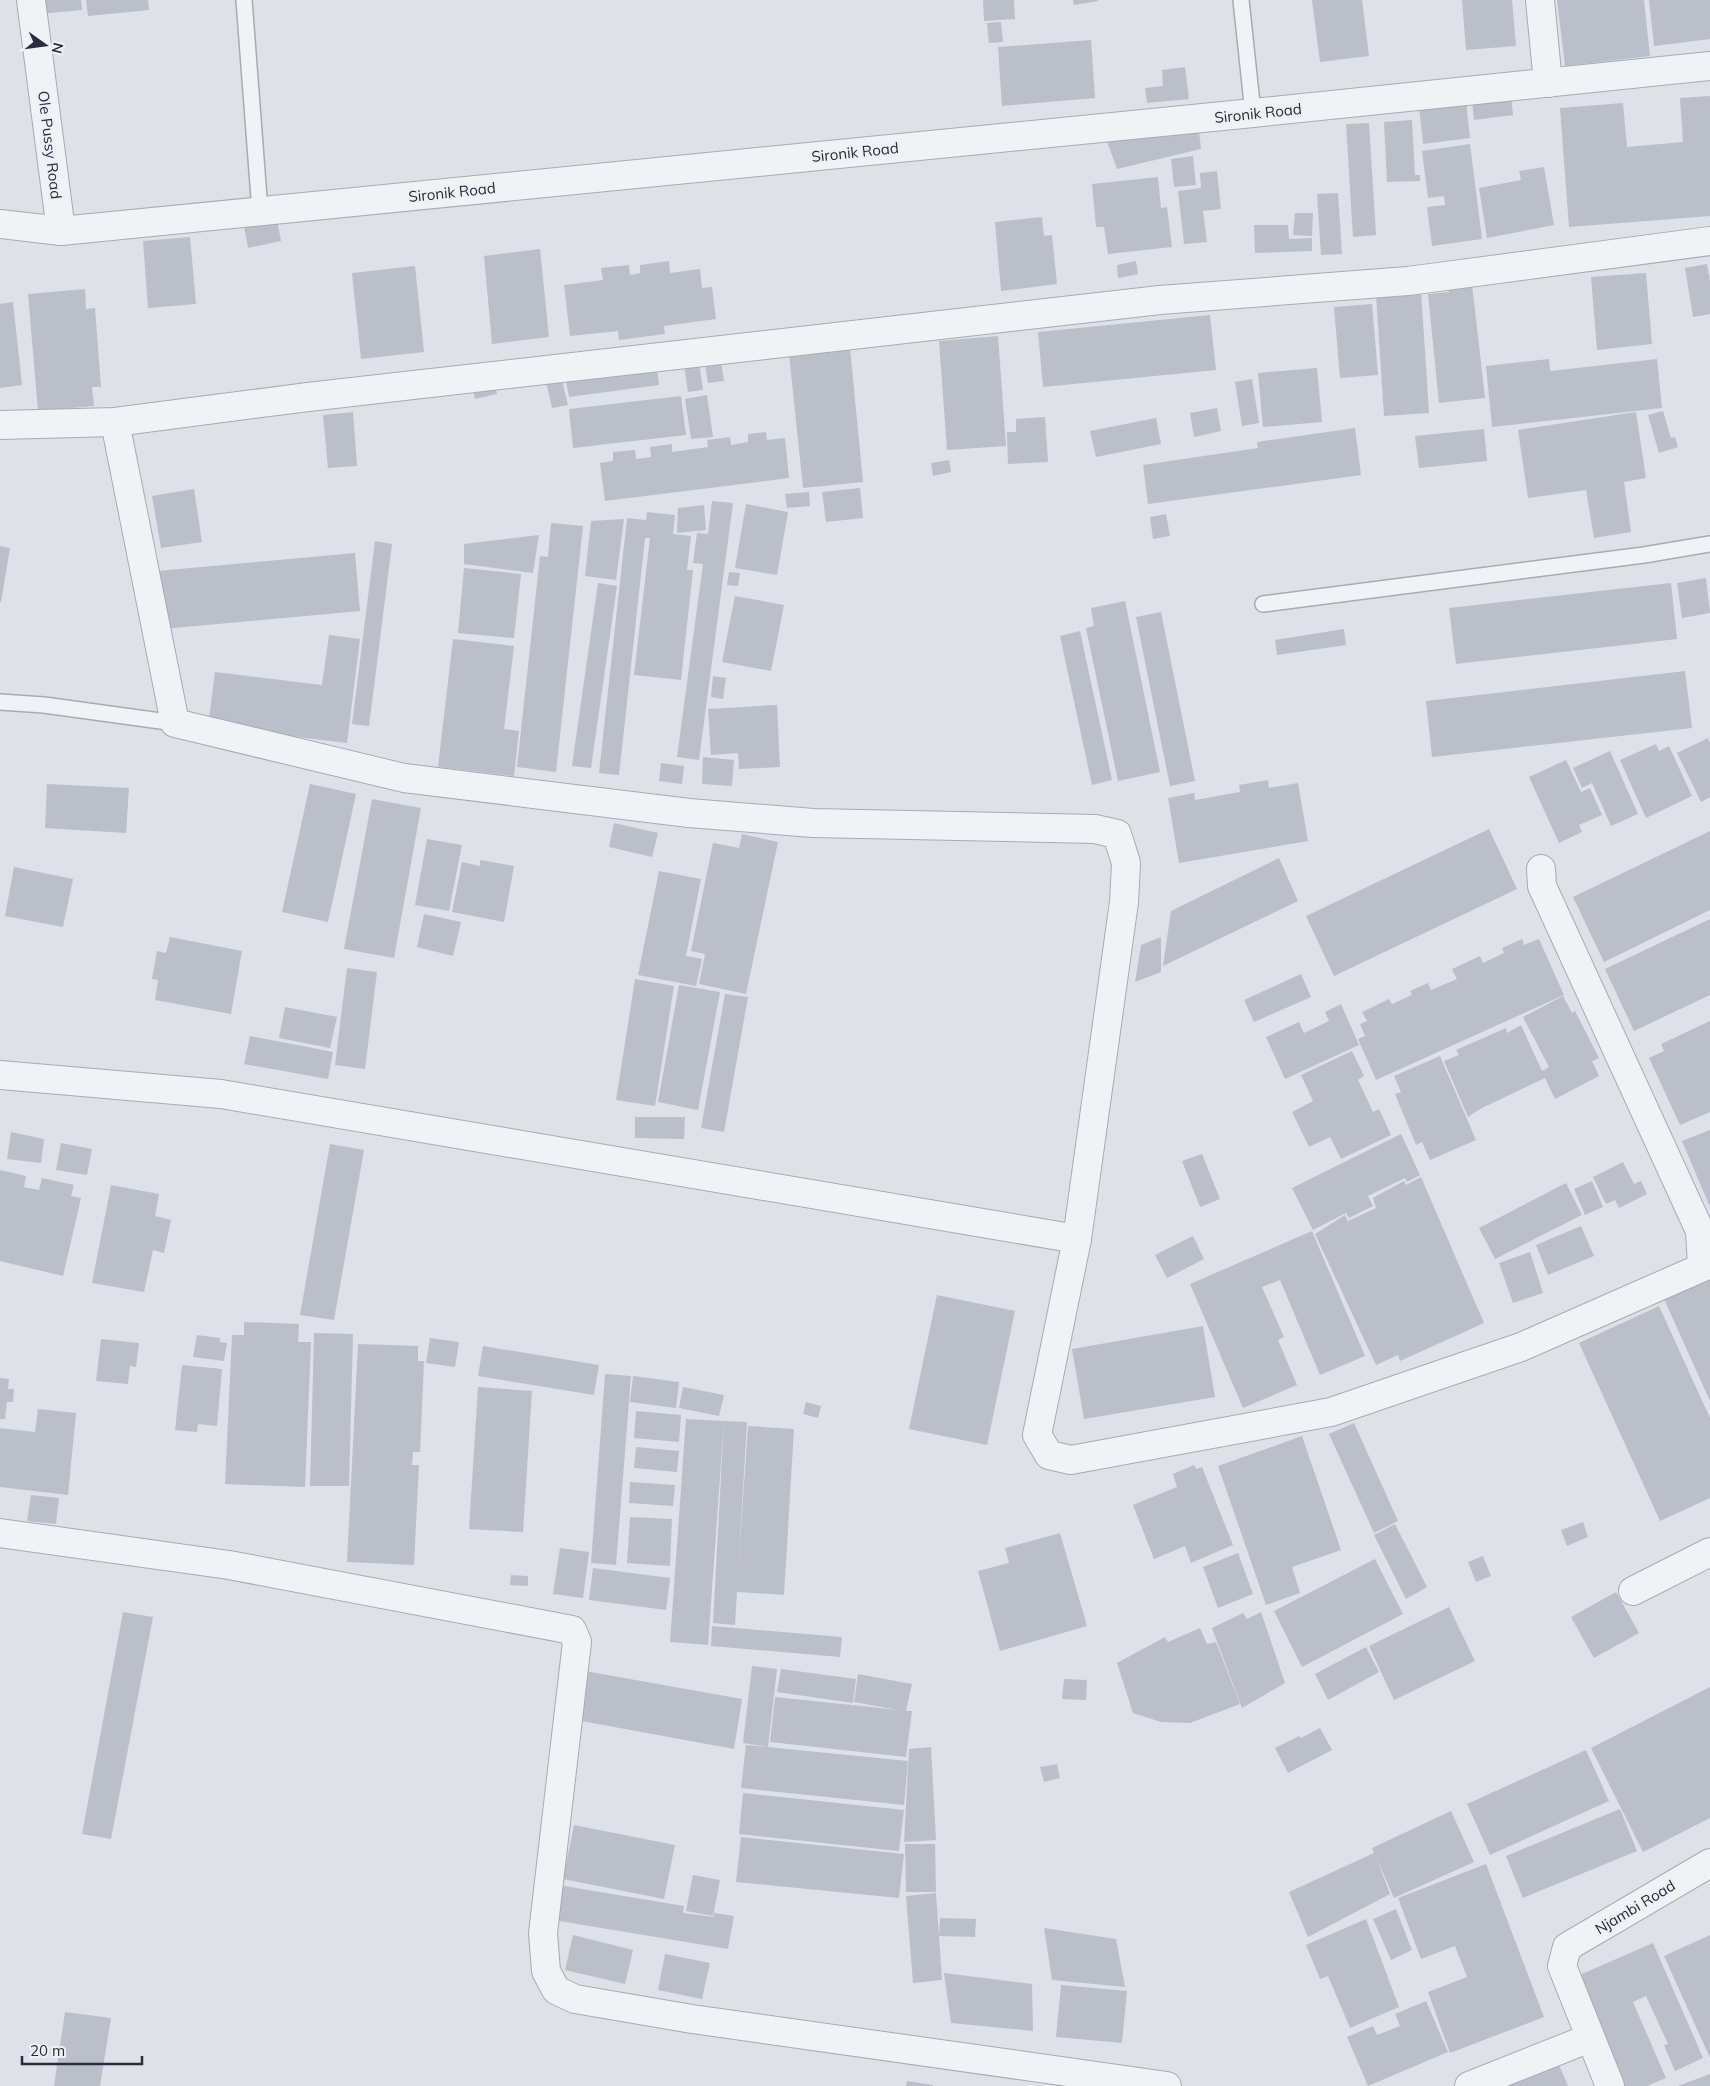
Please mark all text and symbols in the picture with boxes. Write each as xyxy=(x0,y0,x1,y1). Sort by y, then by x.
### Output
north arrow xyxy=(20,20,70,70)
text: N xyxy=(48,41,68,55)
street label: Ole Pussy Road xyxy=(34,90,66,200)
street label: Sironik Road xyxy=(1213,99,1303,127)
street label: Sironik Road xyxy=(810,138,900,166)
street label: Sironik Road xyxy=(407,178,497,206)
street label: Njambi Road xyxy=(1591,1876,1679,1938)
scale bar xyxy=(22,2034,142,2066)
text: 20 m xyxy=(30,2041,65,2060)

